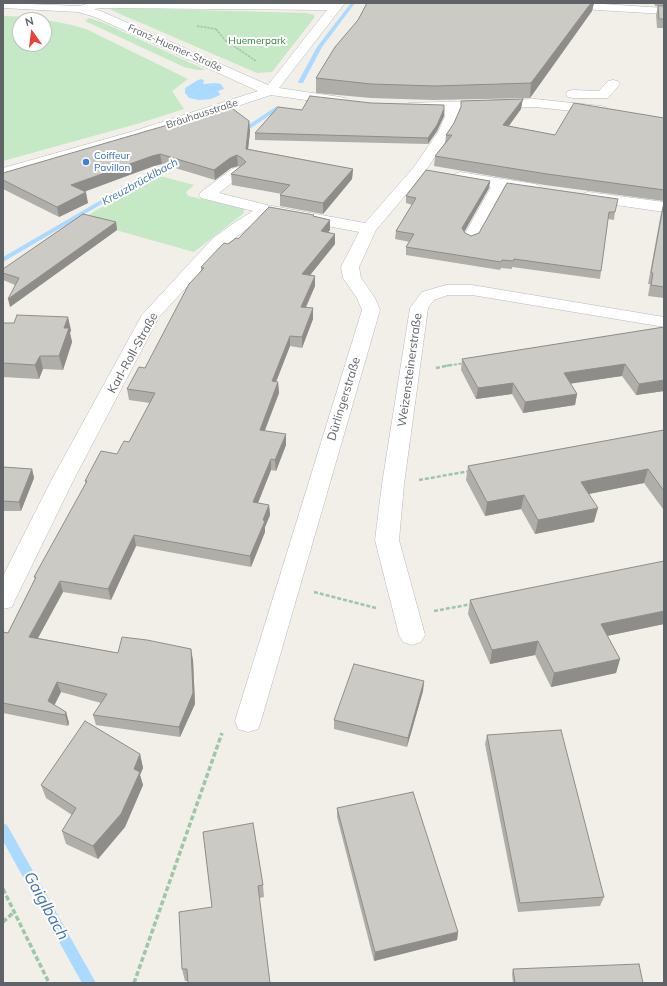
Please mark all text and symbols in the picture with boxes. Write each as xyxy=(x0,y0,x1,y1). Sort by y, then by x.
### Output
north arrow xyxy=(12,12,52,52)
text: N xyxy=(24,14,35,29)
street label: Franz-Huemer-Straße xyxy=(126,22,224,74)
park label: Huemerpark xyxy=(228,35,286,47)
street label: Bräuhausstraße xyxy=(165,97,239,131)
place label: Coiffeur Pavillon xyxy=(94,150,130,174)
water label: Kreuzbrücklbach xyxy=(100,156,180,208)
marker: Coiffeur Pavillon xyxy=(81,157,91,167)
street label: Karl-Roll-Straße xyxy=(105,310,161,396)
street label: Weizensteinerstraße xyxy=(395,312,425,428)
street label: Dürlingerstraße xyxy=(324,355,364,443)
water label: Gaiglbach xyxy=(19,869,73,943)

